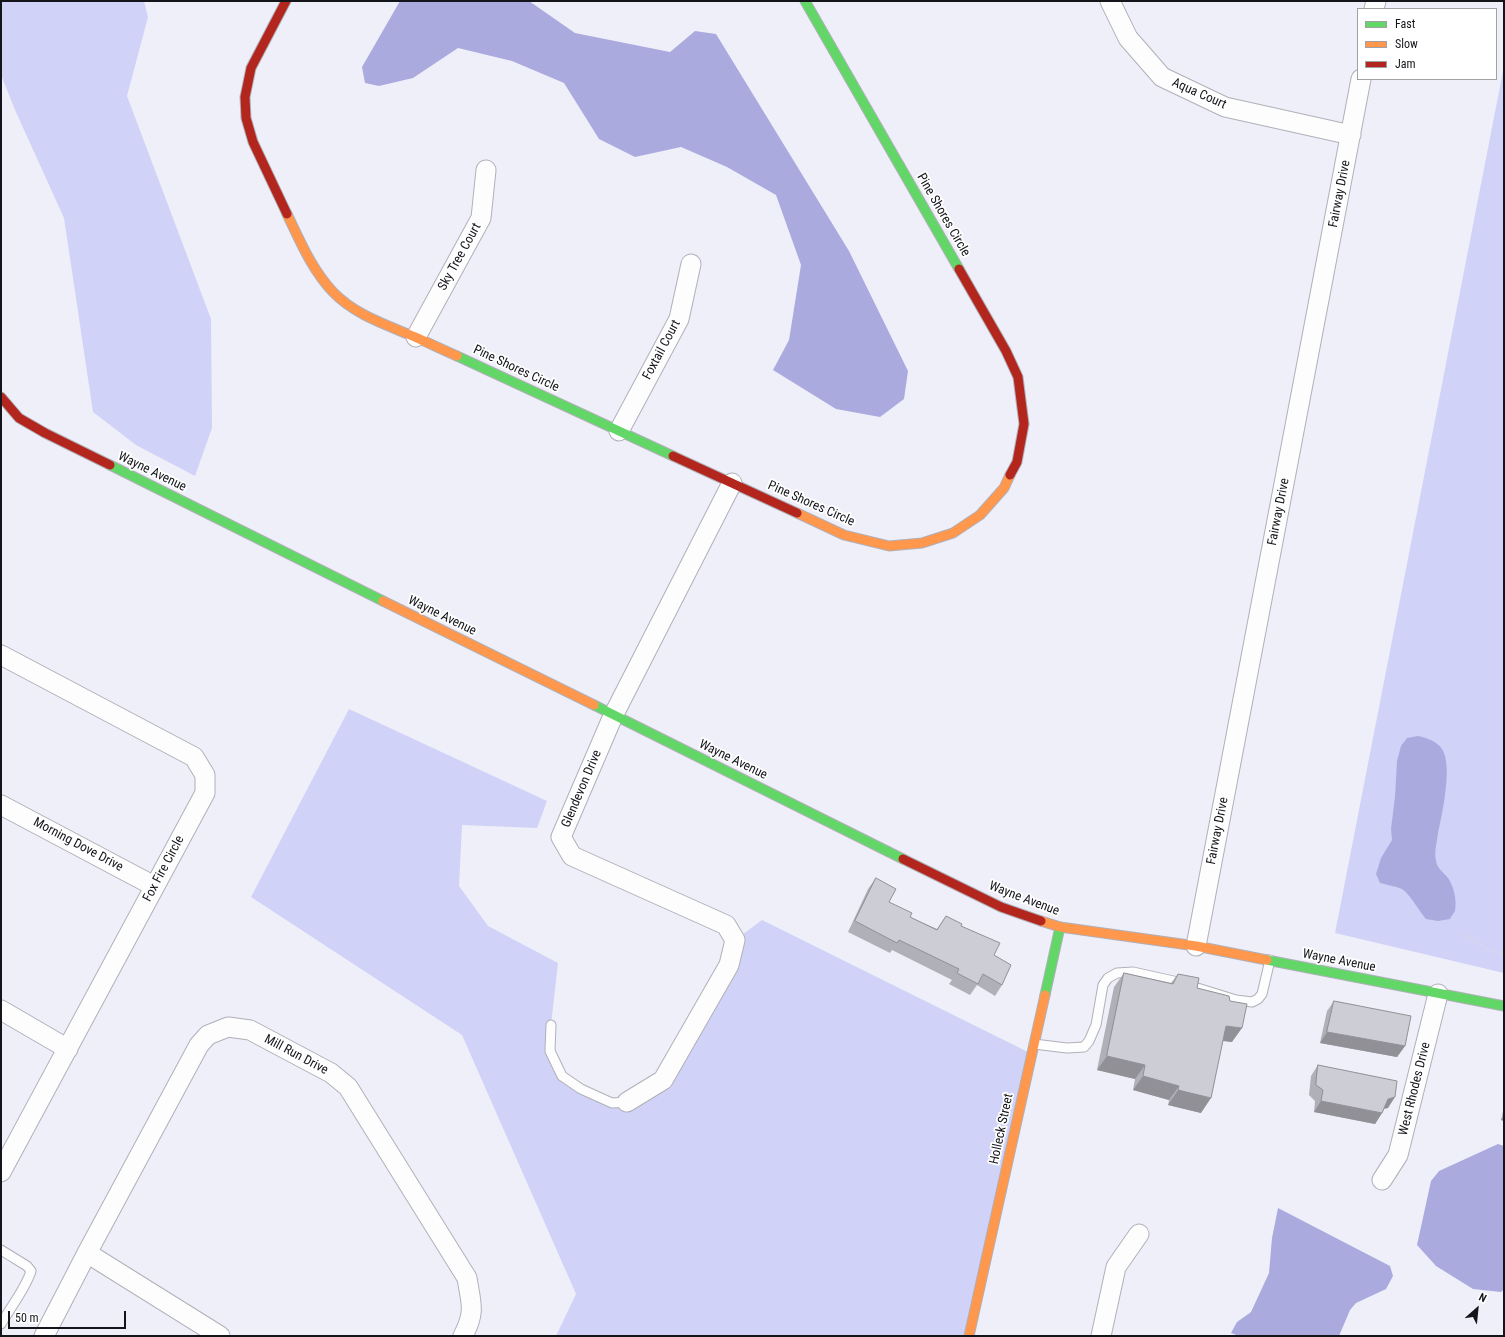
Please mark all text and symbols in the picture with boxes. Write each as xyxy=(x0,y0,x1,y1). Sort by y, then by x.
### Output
legend xyxy=(1357,8,1497,80)
text: Fast xyxy=(1395,17,1415,31)
text: Slow xyxy=(1395,37,1418,51)
text: Jam xyxy=(1395,57,1416,71)
street label: Aqua Court xyxy=(1169,75,1229,113)
street label: Fairway Drive xyxy=(1326,159,1354,229)
street label: Pine Shores Circle xyxy=(913,171,973,259)
street label: Sky Tree Court xyxy=(435,221,485,293)
street label: Foxtail Court xyxy=(640,317,684,383)
street label: Pine Shores Circle xyxy=(470,342,562,396)
street label: Wayne Avenue xyxy=(115,449,189,495)
street label: Fairway Drive xyxy=(1265,477,1293,547)
street label: Pine Shores Circle xyxy=(765,478,857,530)
street label: Wayne Avenue xyxy=(405,593,479,639)
street label: Wayne Avenue xyxy=(696,737,770,783)
street label: Glendevon Drive xyxy=(559,748,605,830)
street label: Fairway Drive xyxy=(1204,796,1232,866)
street label: Morning Dove Drive xyxy=(30,815,126,875)
street label: Fox Fire Circle xyxy=(140,833,188,905)
street label: Wayne Avenue xyxy=(987,878,1061,920)
street label: Wayne Avenue xyxy=(1301,946,1377,976)
street label: Mill Run Drive xyxy=(261,1032,331,1078)
street label: West Rhodes Drive xyxy=(1396,1041,1434,1137)
street label: Holleck Street xyxy=(987,1092,1017,1166)
north arrow xyxy=(1457,1289,1497,1329)
text: N xyxy=(1477,1291,1489,1305)
scale bar xyxy=(10,1303,128,1329)
text: 50 m xyxy=(15,1311,39,1325)

